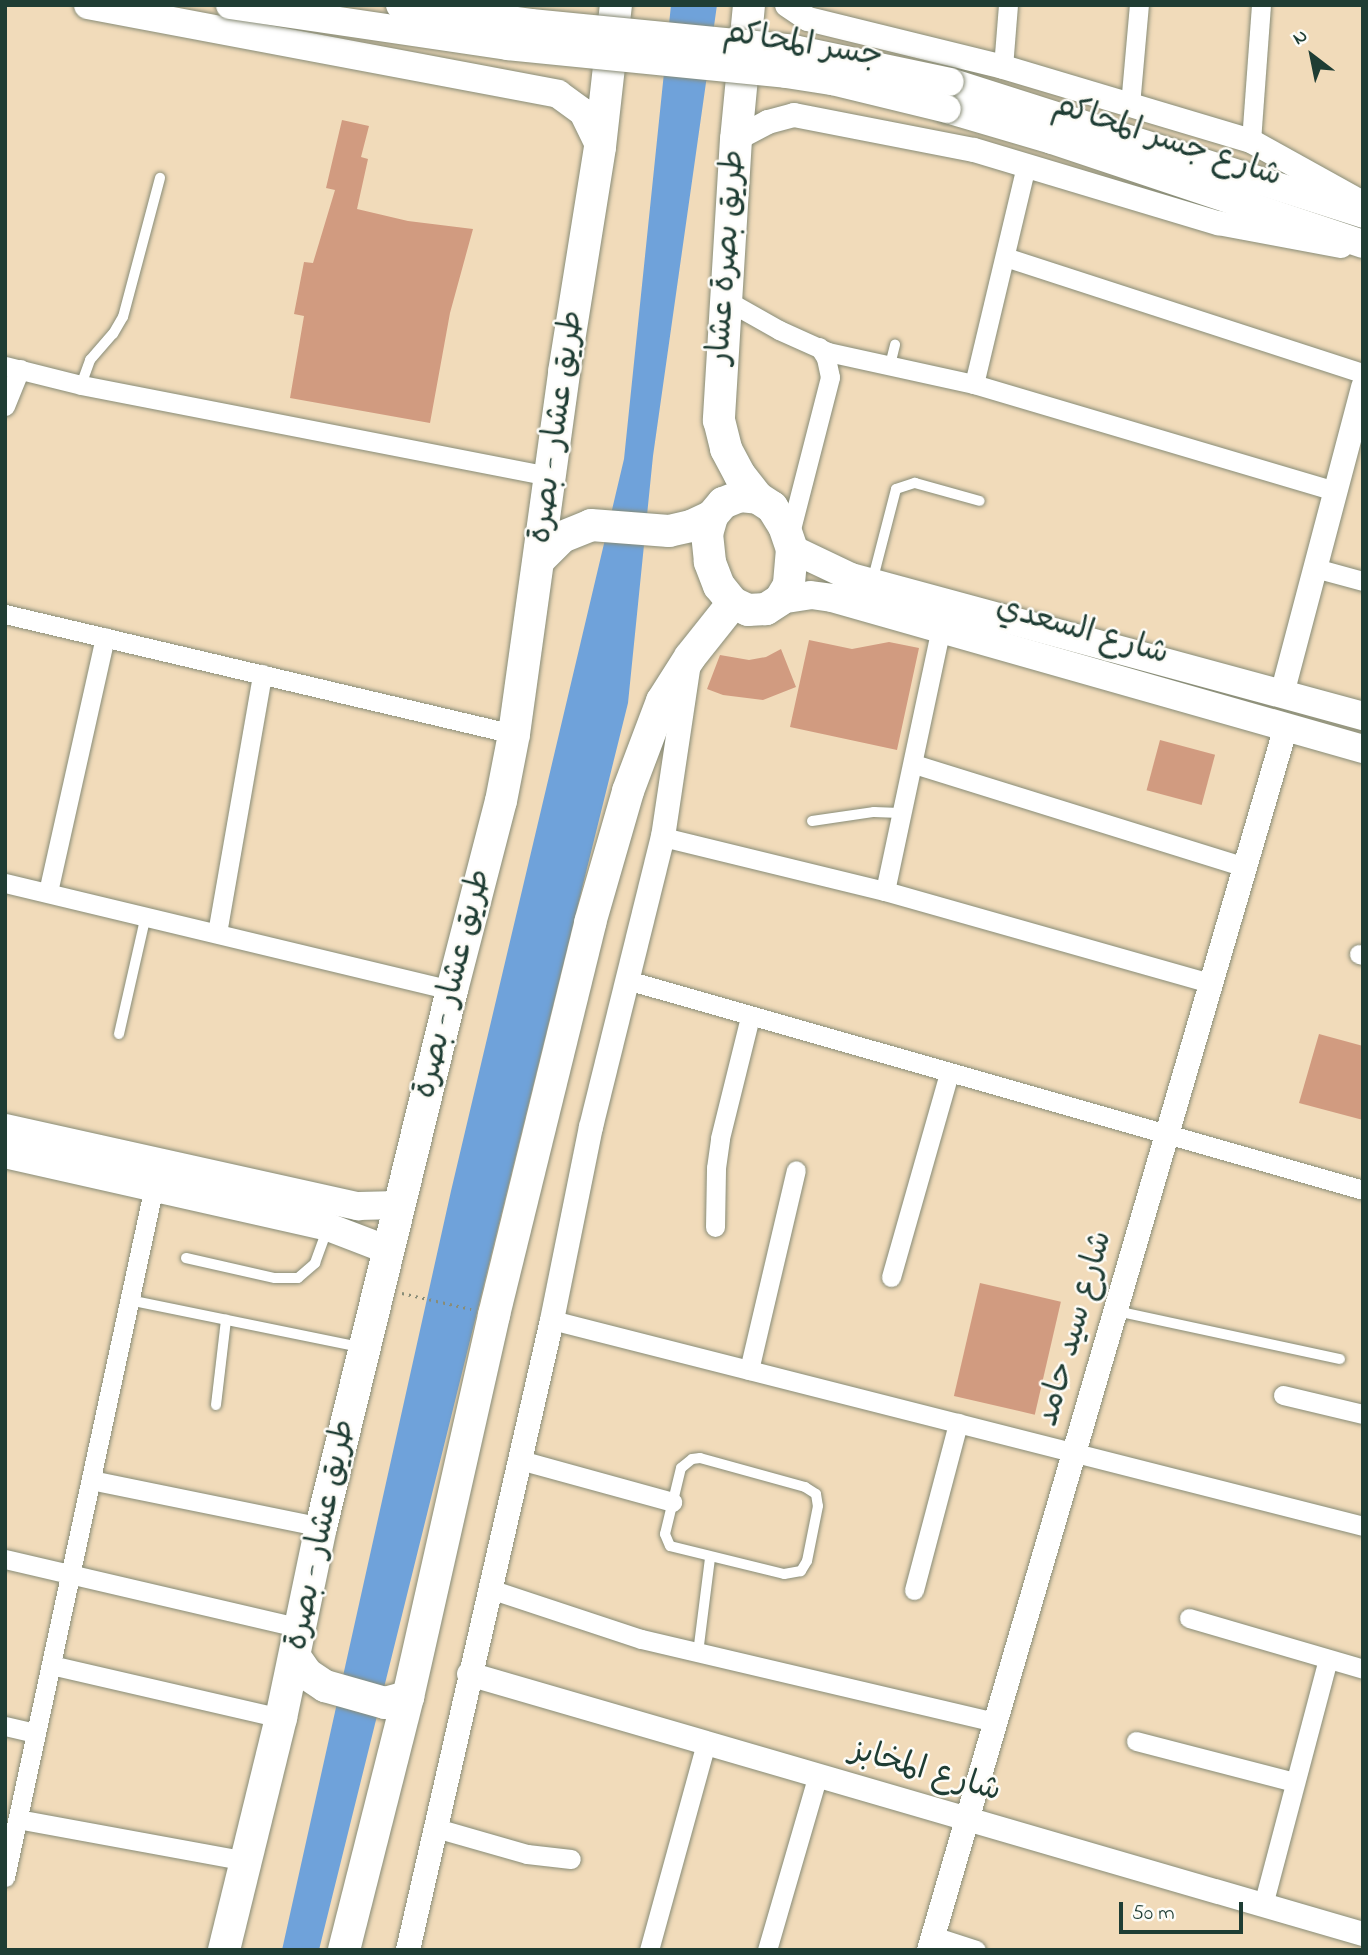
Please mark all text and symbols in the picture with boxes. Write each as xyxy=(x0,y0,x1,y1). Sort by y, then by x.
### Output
street label: جسر المحاكم xyxy=(721,14,885,78)
north arrow xyxy=(1277,21,1347,91)
text: N xyxy=(1288,23,1313,53)
street label: شارع جسر المحاكم xyxy=(1048,87,1286,197)
street label: طريق بصرة عشار xyxy=(701,148,755,366)
street label: طريق عشار - بصرة xyxy=(523,308,593,546)
street label: شارع السعدي xyxy=(991,589,1173,675)
street label: طريق عشار - بصرة xyxy=(407,865,501,1103)
street label: شارع سيد حامد xyxy=(1030,1227,1122,1431)
street label: طريق عشار - بصرة xyxy=(279,1416,365,1654)
street label: شارع المخابز xyxy=(845,1732,1005,1812)
scale bar xyxy=(1123,1888,1247,1932)
text: 50 m xyxy=(1132,1899,1175,1929)

